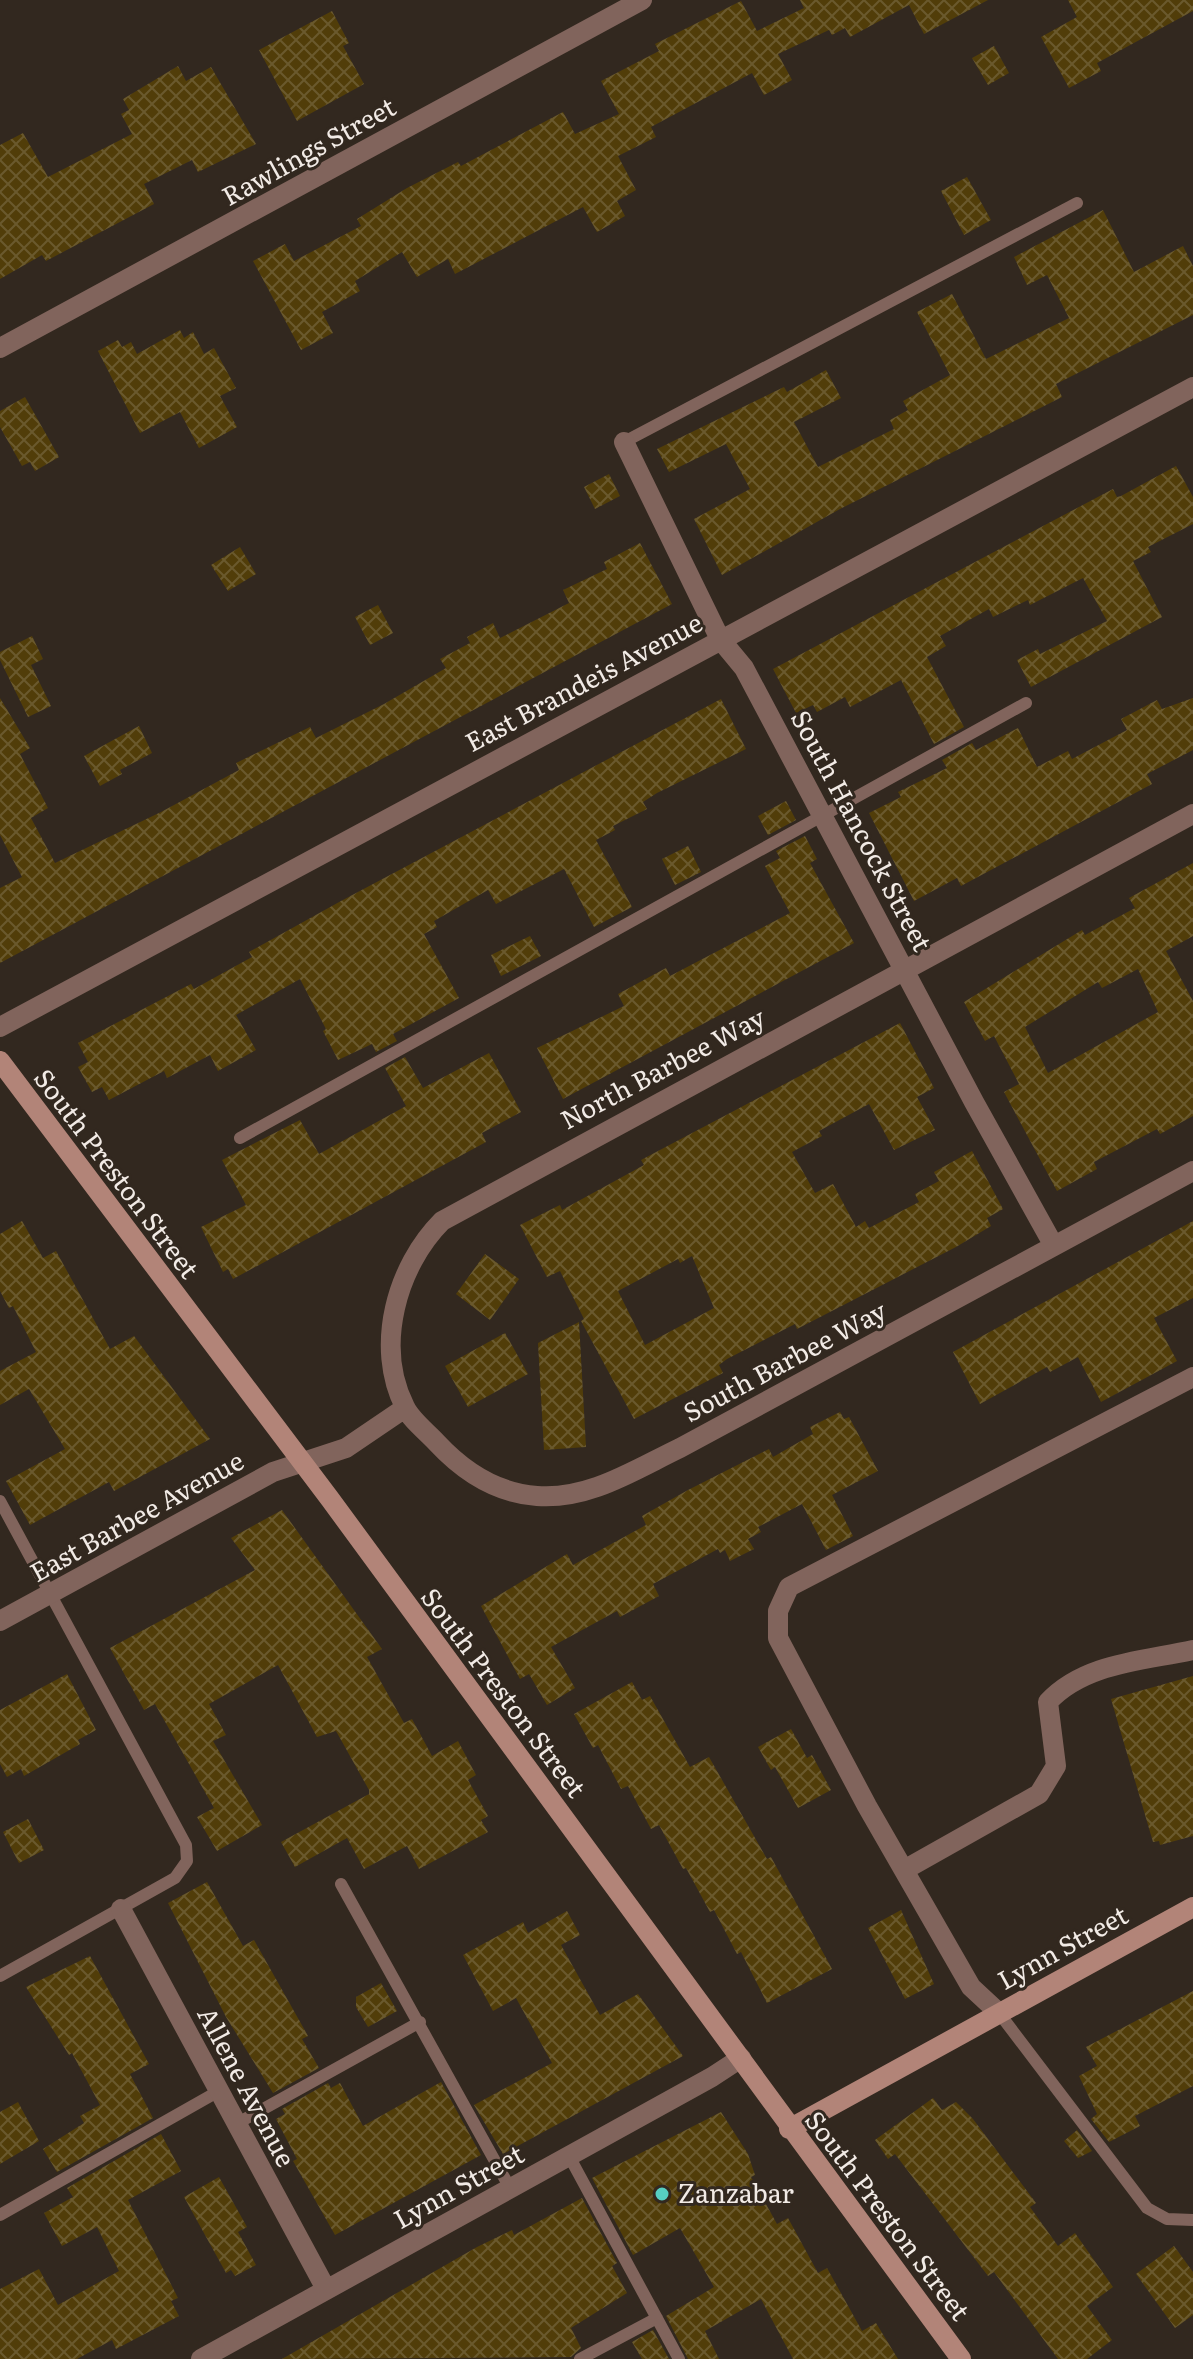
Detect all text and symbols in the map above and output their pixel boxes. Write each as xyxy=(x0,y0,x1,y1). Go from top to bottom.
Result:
street label: Rawlings Street xyxy=(214,86,402,214)
street label: East Brandeis Avenue xyxy=(457,602,708,760)
street label: South Hancock Street xyxy=(783,702,944,958)
street label: North Barbee Way xyxy=(553,996,771,1137)
street label: South Preston Street xyxy=(26,1059,210,1286)
street label: South Barbee Way xyxy=(675,1290,893,1430)
street label: East Barbee Avenue xyxy=(22,1440,250,1590)
street label: South Preston Street xyxy=(413,1578,597,1805)
street label: Lynn Street xyxy=(990,1894,1134,1998)
street label: Allene Avenue xyxy=(190,1999,307,2173)
street label: South Preston Street xyxy=(797,2101,981,2328)
street label: Lynn Street xyxy=(386,2133,530,2237)
place label: Zanzabar xyxy=(678,2172,794,2211)
marker: Zanzabar xyxy=(653,2185,671,2203)

